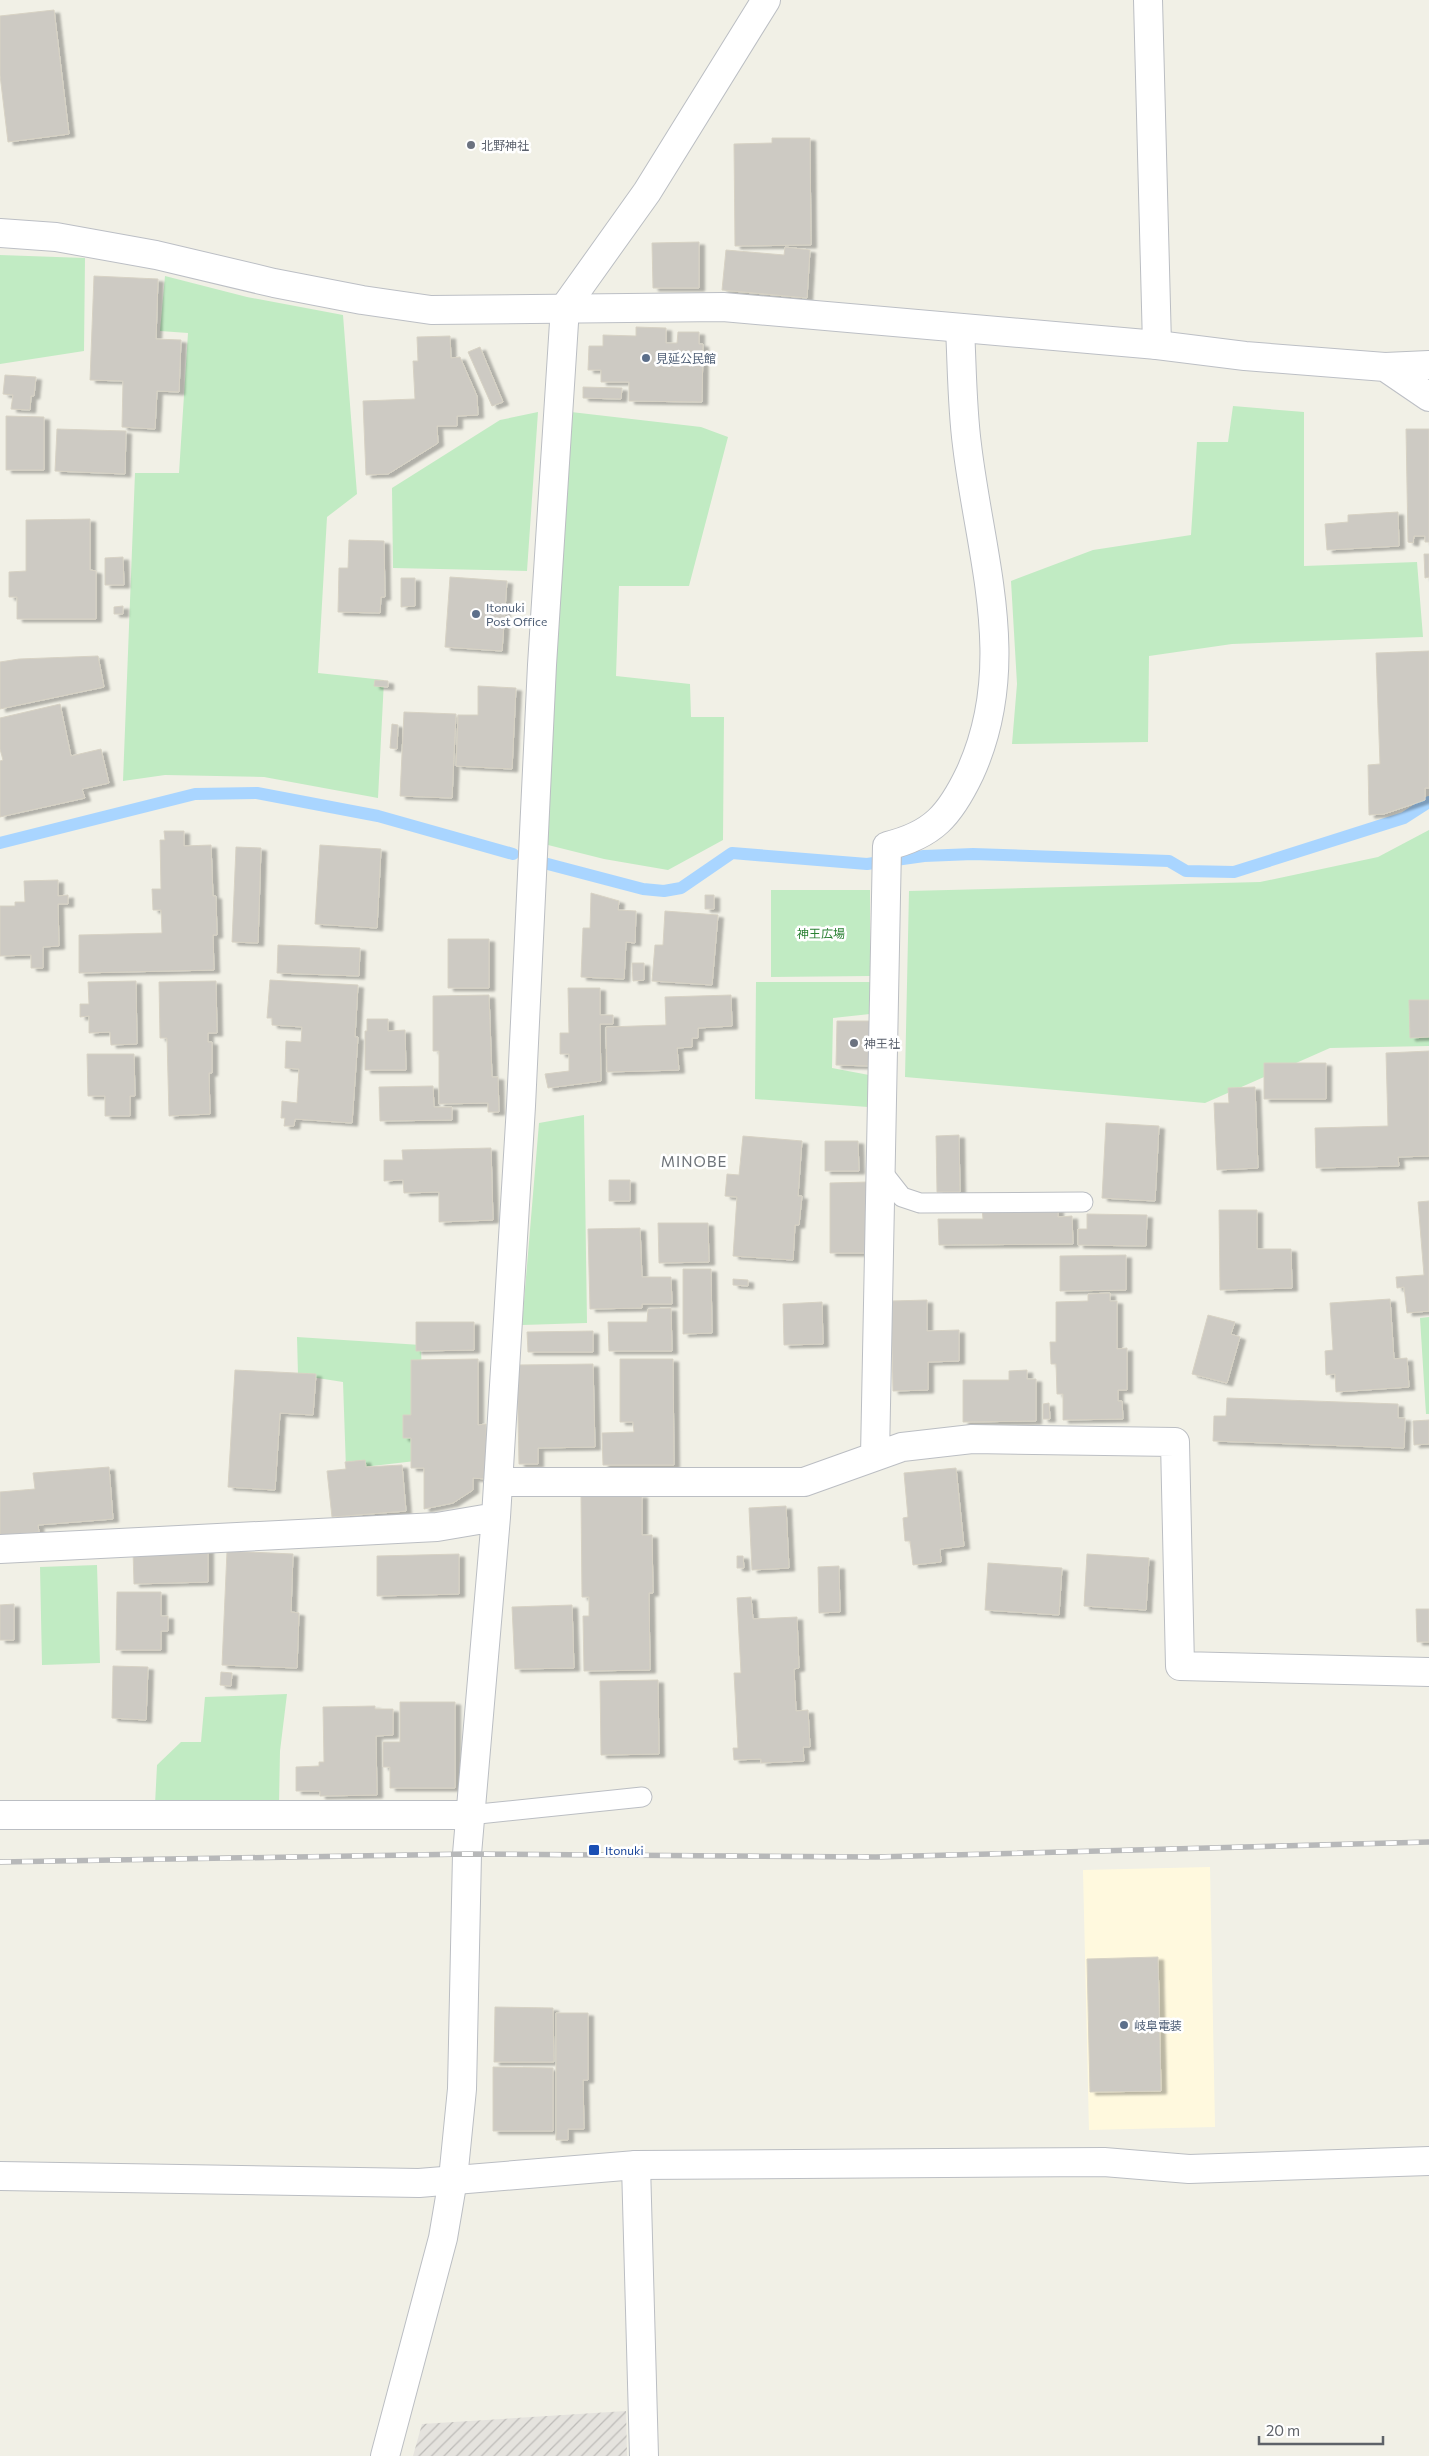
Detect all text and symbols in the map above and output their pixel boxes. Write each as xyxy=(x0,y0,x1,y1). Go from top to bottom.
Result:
place label: 北野神社 xyxy=(481,138,529,152)
marker: 北野神社 xyxy=(465,139,477,151)
place label: 見延公民館 xyxy=(656,351,716,365)
marker: 見延公民館 xyxy=(640,352,652,364)
place label: Itonuki Post Office xyxy=(486,600,547,628)
marker: Itonuki Post Office xyxy=(470,608,482,620)
park label: 神王広場 xyxy=(797,926,845,940)
place label: 神王社 xyxy=(864,1036,900,1050)
marker: 神王社 xyxy=(848,1037,860,1049)
district label: MINOBE xyxy=(661,1152,727,1170)
marker: Itonuki xyxy=(587,1843,601,1857)
place label: Itonuki xyxy=(605,1843,644,1857)
place label: 岐阜電装 xyxy=(1134,2018,1182,2032)
marker: 岐阜電装 xyxy=(1118,2019,1130,2031)
scale bar xyxy=(1259,2414,1383,2446)
text: 20 m xyxy=(1266,2421,1300,2439)

